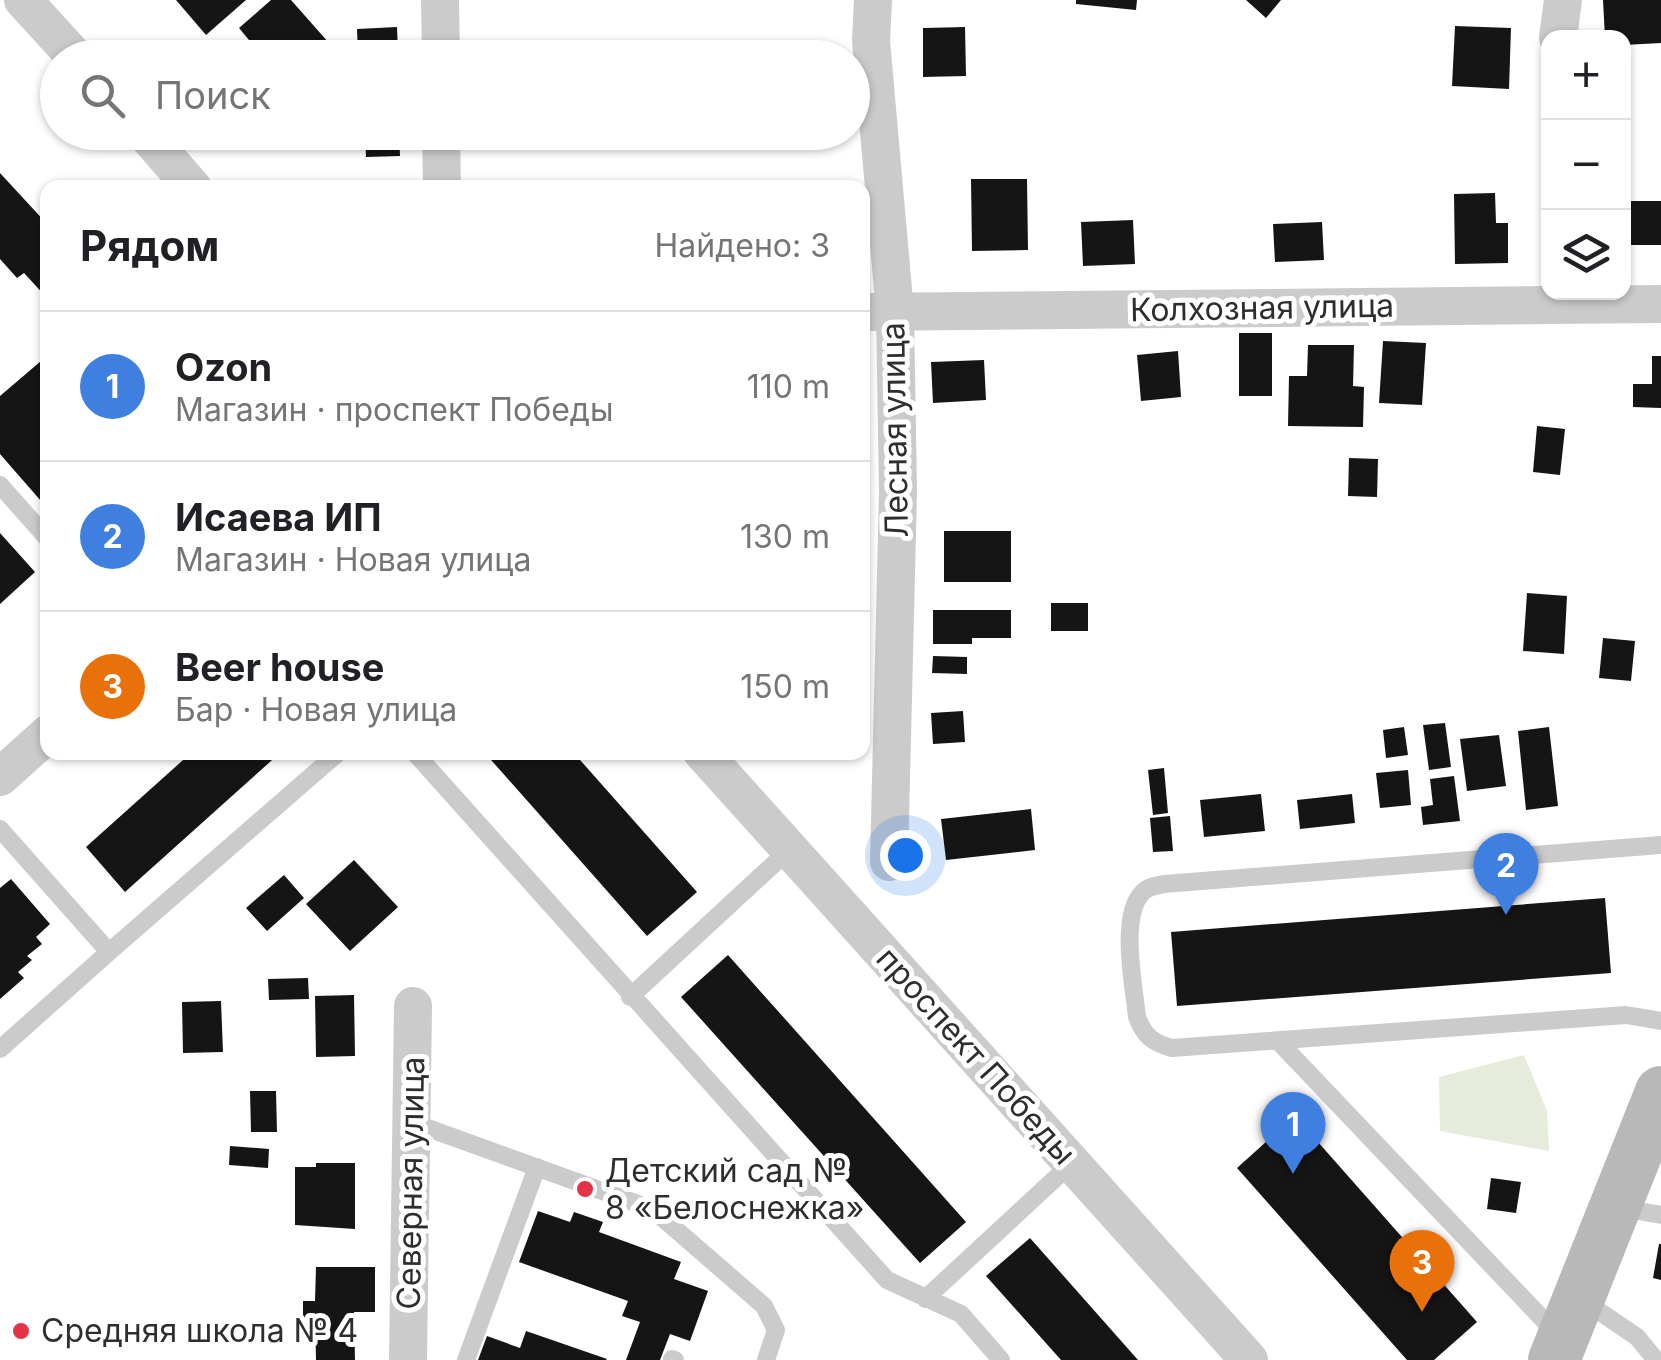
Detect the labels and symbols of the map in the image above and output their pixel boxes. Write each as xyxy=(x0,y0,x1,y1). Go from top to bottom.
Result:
street label: Колхозная улица xyxy=(1130,286,1394,329)
street label: Лесная улица xyxy=(873,322,916,538)
your location xyxy=(880,830,931,881)
pin: 2 xyxy=(1474,832,1538,915)
street label: проспект Победы xyxy=(869,939,1084,1172)
street label: Северная улица xyxy=(389,1056,432,1310)
pin: 1 xyxy=(1260,1092,1326,1174)
place label: Детский сад № 8 «Белоснежка» xyxy=(605,1151,864,1227)
marker: Детский сад № 8 «Белоснежка» xyxy=(574,1178,596,1200)
pin: 3 xyxy=(1390,1230,1454,1312)
place label: Средняя школа № 4 xyxy=(41,1311,358,1350)
marker: Средняя школа № 4 xyxy=(10,1320,32,1342)

